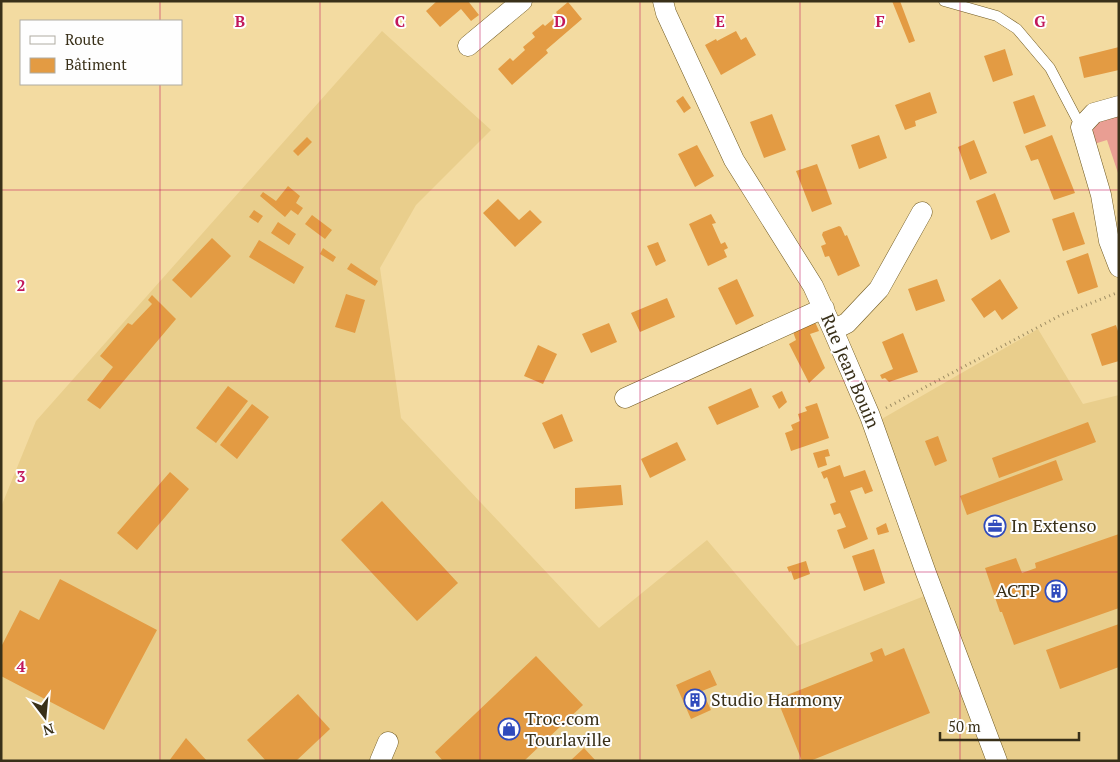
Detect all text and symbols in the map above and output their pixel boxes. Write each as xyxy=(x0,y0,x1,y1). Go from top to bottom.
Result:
text: B xyxy=(235,10,245,32)
text: C xyxy=(395,10,405,32)
text: D xyxy=(554,10,566,32)
text: E xyxy=(715,10,725,32)
text: F xyxy=(875,10,885,32)
text: G xyxy=(1034,10,1046,32)
legend xyxy=(20,20,182,85)
text: Route xyxy=(65,29,104,49)
text: Bâtiment xyxy=(65,54,127,74)
text: 2 xyxy=(16,274,26,296)
street label: Rue Jean Bouin xyxy=(816,310,886,432)
text: 3 xyxy=(16,465,26,487)
place label: In Extenso xyxy=(1011,513,1096,537)
office icon: In Extenso xyxy=(983,514,1007,538)
place label: ACTP xyxy=(996,578,1040,602)
building icon: ACTP xyxy=(1044,579,1068,603)
text: 4 xyxy=(16,655,26,677)
place label: Studio Harmony xyxy=(711,687,843,711)
building icon: Studio Harmony xyxy=(683,688,707,712)
north arrow xyxy=(20,692,70,742)
place label: Troc.com Tourlaville xyxy=(525,706,611,751)
scale bar xyxy=(940,710,1079,742)
text: 50 m xyxy=(948,716,981,736)
shop icon: Troc.com Tourlaville xyxy=(497,717,521,741)
text: N xyxy=(41,719,56,741)

